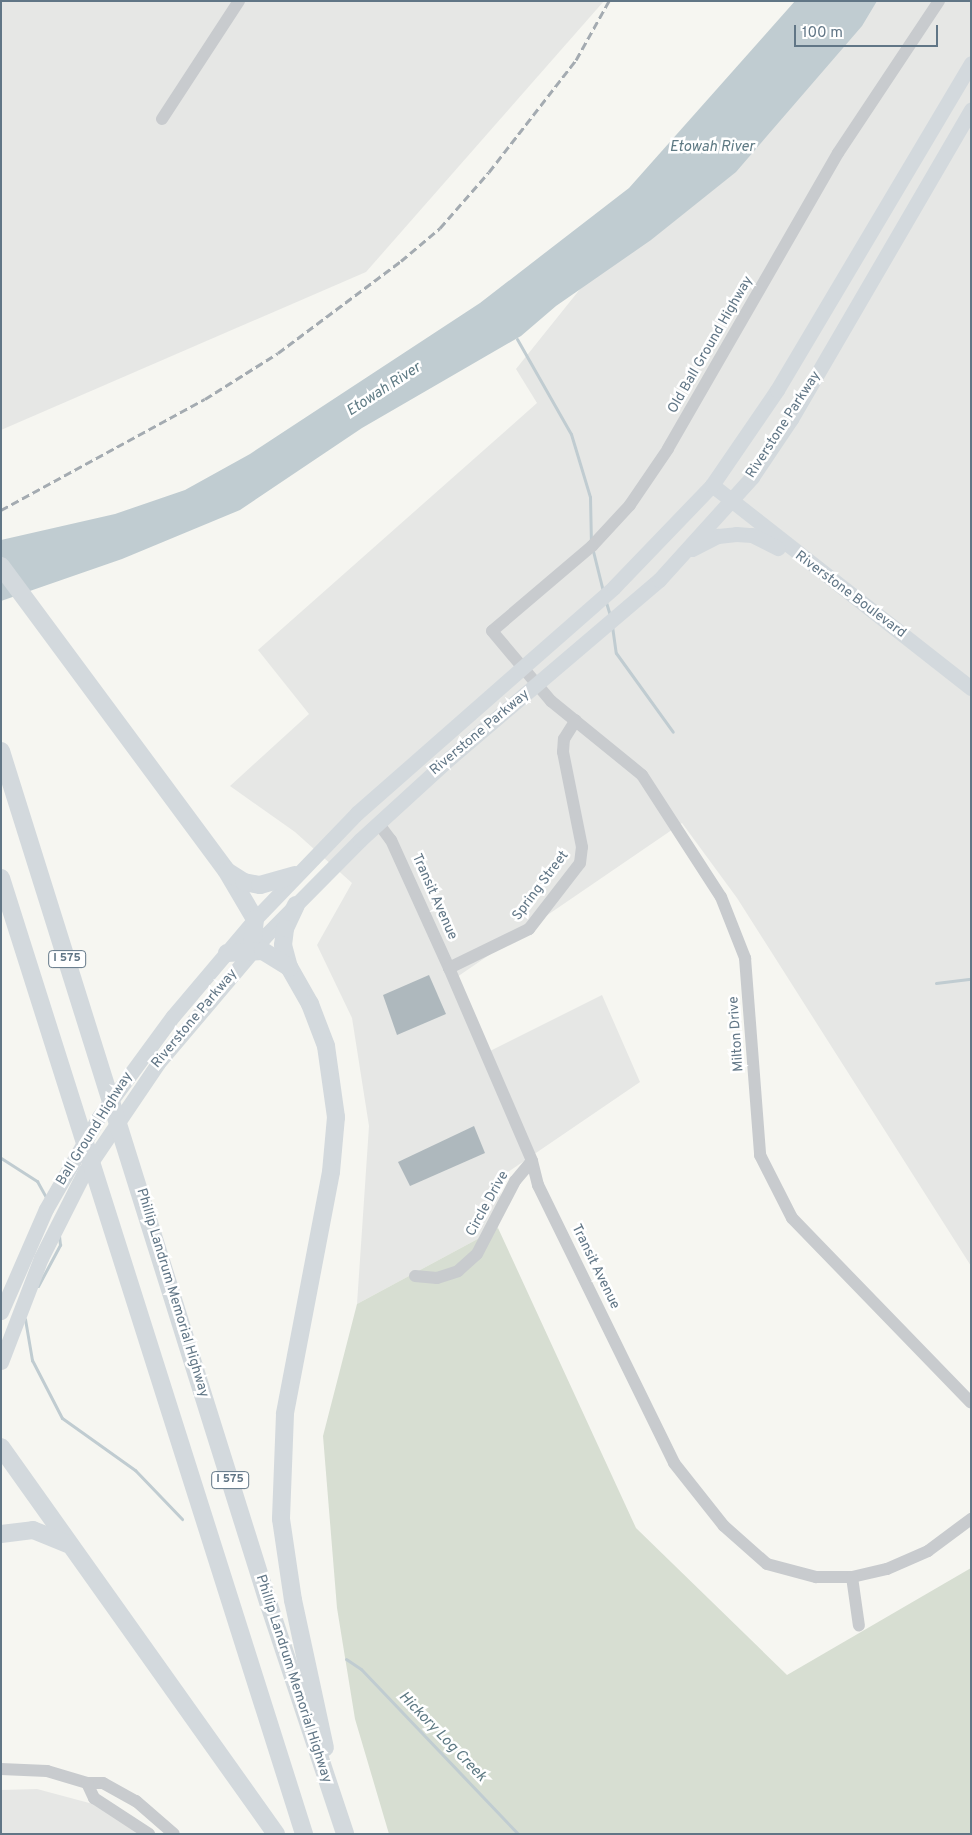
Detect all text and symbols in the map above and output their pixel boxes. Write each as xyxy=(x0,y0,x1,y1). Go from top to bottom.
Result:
scale bar xyxy=(797,15,941,47)
text: 100 m xyxy=(802,24,843,43)
water label: Etowah River xyxy=(669,139,755,157)
street label: Old Ball Ground Highway xyxy=(665,273,757,417)
water label: Etowah River xyxy=(343,359,425,421)
street label: Riverstone Parkway xyxy=(743,368,825,482)
street label: Riverstone Boulevard xyxy=(791,548,909,642)
street label: Riverstone Parkway xyxy=(427,687,533,779)
street label: Spring Street xyxy=(509,848,573,924)
street label: Transit Avenue xyxy=(407,851,461,943)
road number: I 575 xyxy=(47,950,87,969)
street label: Riverstone Parkway xyxy=(149,966,241,1072)
street label: Milton Drive xyxy=(726,996,748,1072)
street label: Ball Ground Highway xyxy=(53,1069,137,1189)
street label: Circle Drive xyxy=(463,1168,513,1240)
street label: Phillip Landrum Memorial Highway xyxy=(132,1186,212,1400)
street label: Transit Avenue xyxy=(567,1222,623,1312)
road number: I 575 xyxy=(210,1470,250,1490)
street label: Phillip Landrum Memorial Highway xyxy=(251,1573,335,1785)
water label: Hickory Log Creek xyxy=(394,1688,490,1786)

